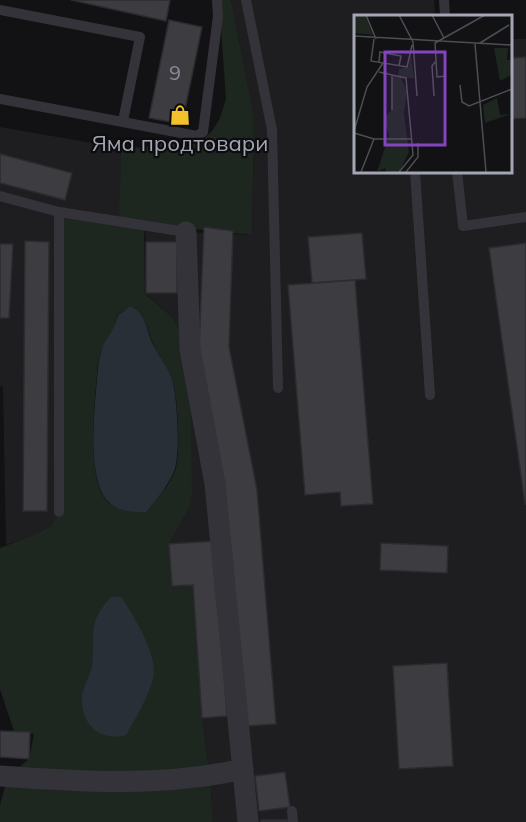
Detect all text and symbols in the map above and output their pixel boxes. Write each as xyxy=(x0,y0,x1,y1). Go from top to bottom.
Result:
inset map xyxy=(354,15,511,172)
house number: 9 xyxy=(169,60,181,85)
shop icon: Яма продтовари xyxy=(168,103,192,127)
place label: Яма продтовари xyxy=(92,129,268,157)

